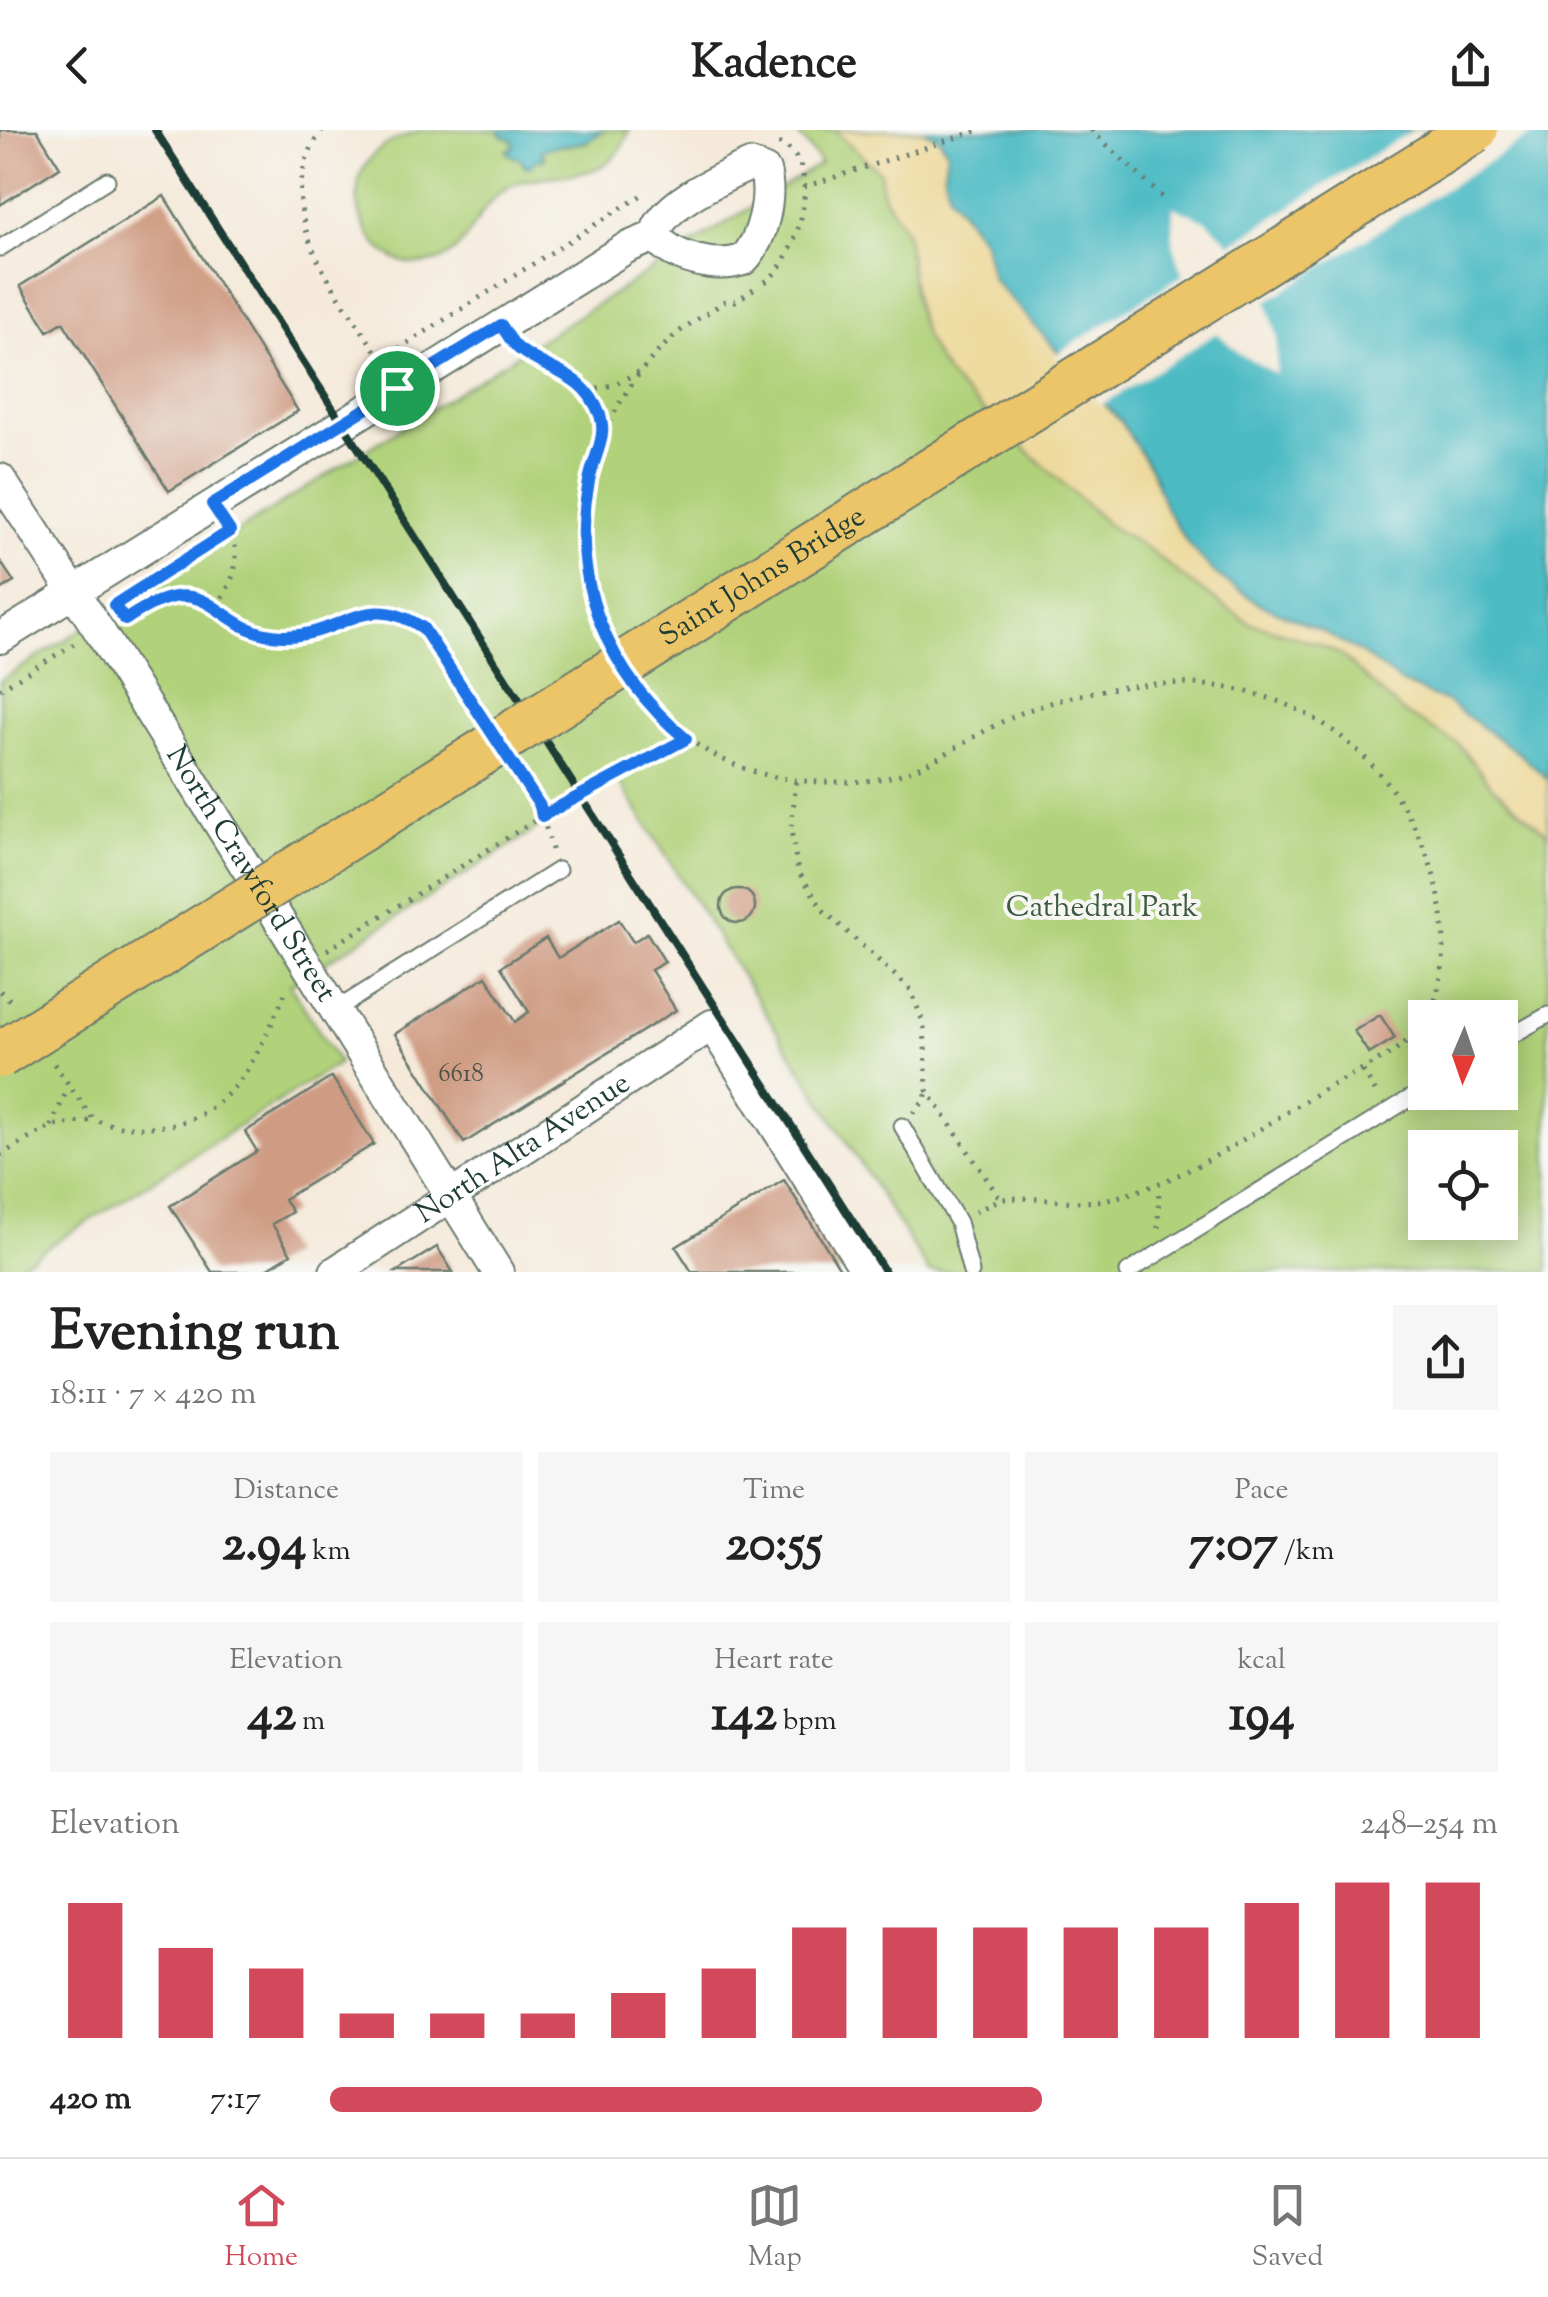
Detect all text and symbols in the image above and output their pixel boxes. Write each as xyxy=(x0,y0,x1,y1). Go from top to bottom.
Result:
text: Kadence xyxy=(691,33,857,98)
icon: back xyxy=(50,38,105,93)
icon: share xyxy=(1443,38,1498,93)
pin xyxy=(355,346,440,431)
icon: arrive xyxy=(370,361,425,416)
street label: Saint Johns Bridge xyxy=(651,496,874,658)
street label: North Crawford Street xyxy=(155,738,347,1011)
park label: Cathedral Park xyxy=(1006,887,1198,930)
north arrow xyxy=(1408,1000,1518,1110)
map controls xyxy=(1408,1000,1518,1240)
house number: 6618 xyxy=(438,1057,484,1093)
street label: North Alta Avenue xyxy=(407,1063,639,1235)
button: locate xyxy=(1408,1130,1518,1240)
text: Evening run xyxy=(50,1295,339,1374)
button: share xyxy=(1393,1305,1498,1410)
text: 18:11 · 7 × 420 m xyxy=(50,1372,257,1418)
text: Distance xyxy=(234,1471,339,1511)
text: Time xyxy=(743,1471,805,1511)
text: Pace xyxy=(1235,1471,1288,1511)
text: 2.94 xyxy=(222,1511,306,1583)
text: 20:55 xyxy=(725,1511,822,1583)
text: 7:07 xyxy=(1189,1511,1278,1583)
text: km xyxy=(306,1532,351,1572)
text: /km xyxy=(1278,1532,1334,1572)
text: Elevation xyxy=(230,1641,343,1681)
text: Heart rate xyxy=(714,1641,834,1681)
text: kcal xyxy=(1238,1641,1286,1681)
text: 42 xyxy=(247,1681,296,1753)
text: 142 xyxy=(711,1681,777,1753)
text: 194 xyxy=(1229,1681,1295,1753)
text: m xyxy=(296,1702,325,1742)
text: bpm xyxy=(777,1702,837,1742)
text: Elevation xyxy=(50,1802,180,1848)
text: 248–254 m xyxy=(1360,1802,1498,1848)
text: 420 m xyxy=(50,2077,131,2123)
text: 7:17 xyxy=(210,2077,261,2123)
tab: Home xyxy=(225,2178,298,2278)
tab: Map xyxy=(747,2178,802,2278)
tab: Saved xyxy=(1251,2178,1323,2278)

